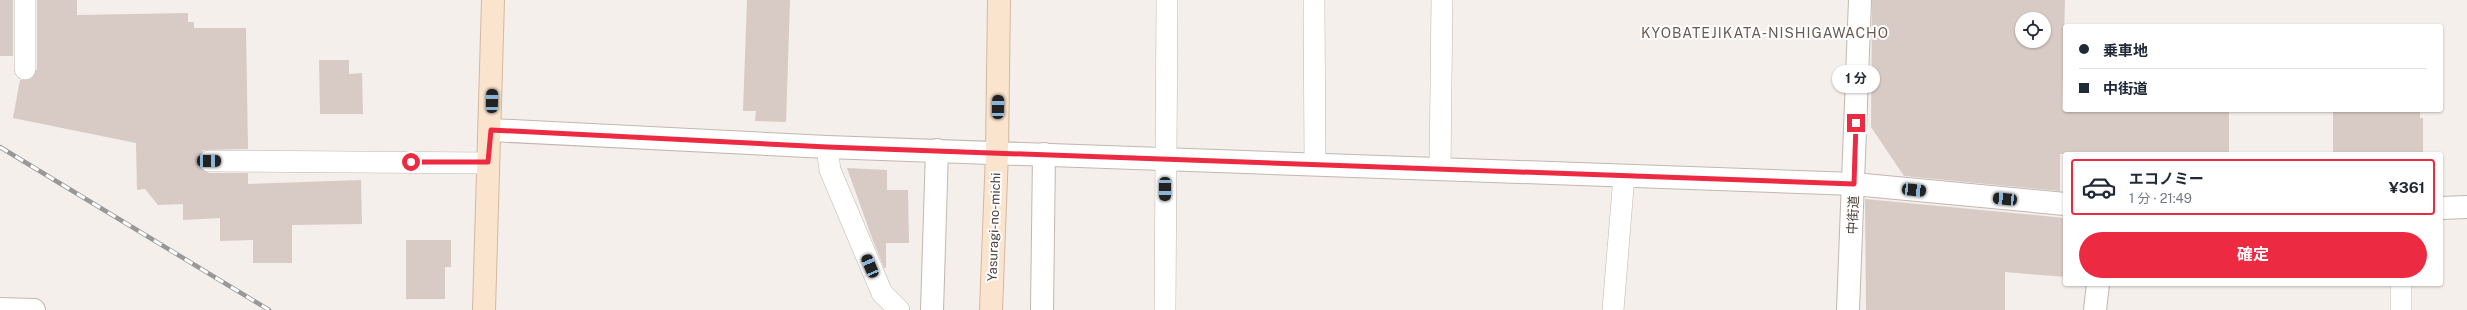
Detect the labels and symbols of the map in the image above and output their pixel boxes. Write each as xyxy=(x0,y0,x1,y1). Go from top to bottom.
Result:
district label: KYOBATEJIKATA-NISHIGAWACHO xyxy=(1641,25,1889,41)
callout: 1 分 xyxy=(1832,65,1880,93)
car xyxy=(486,89,498,113)
car xyxy=(992,95,1004,119)
route end xyxy=(1847,114,1865,132)
route start xyxy=(402,153,420,171)
car xyxy=(197,155,221,167)
street label: Yasuragi-no-michi xyxy=(985,172,1003,282)
car xyxy=(1159,177,1171,201)
car xyxy=(1901,183,1927,197)
car xyxy=(1993,192,2017,206)
street label: 中街道 xyxy=(1844,195,1862,235)
car xyxy=(860,253,880,279)

